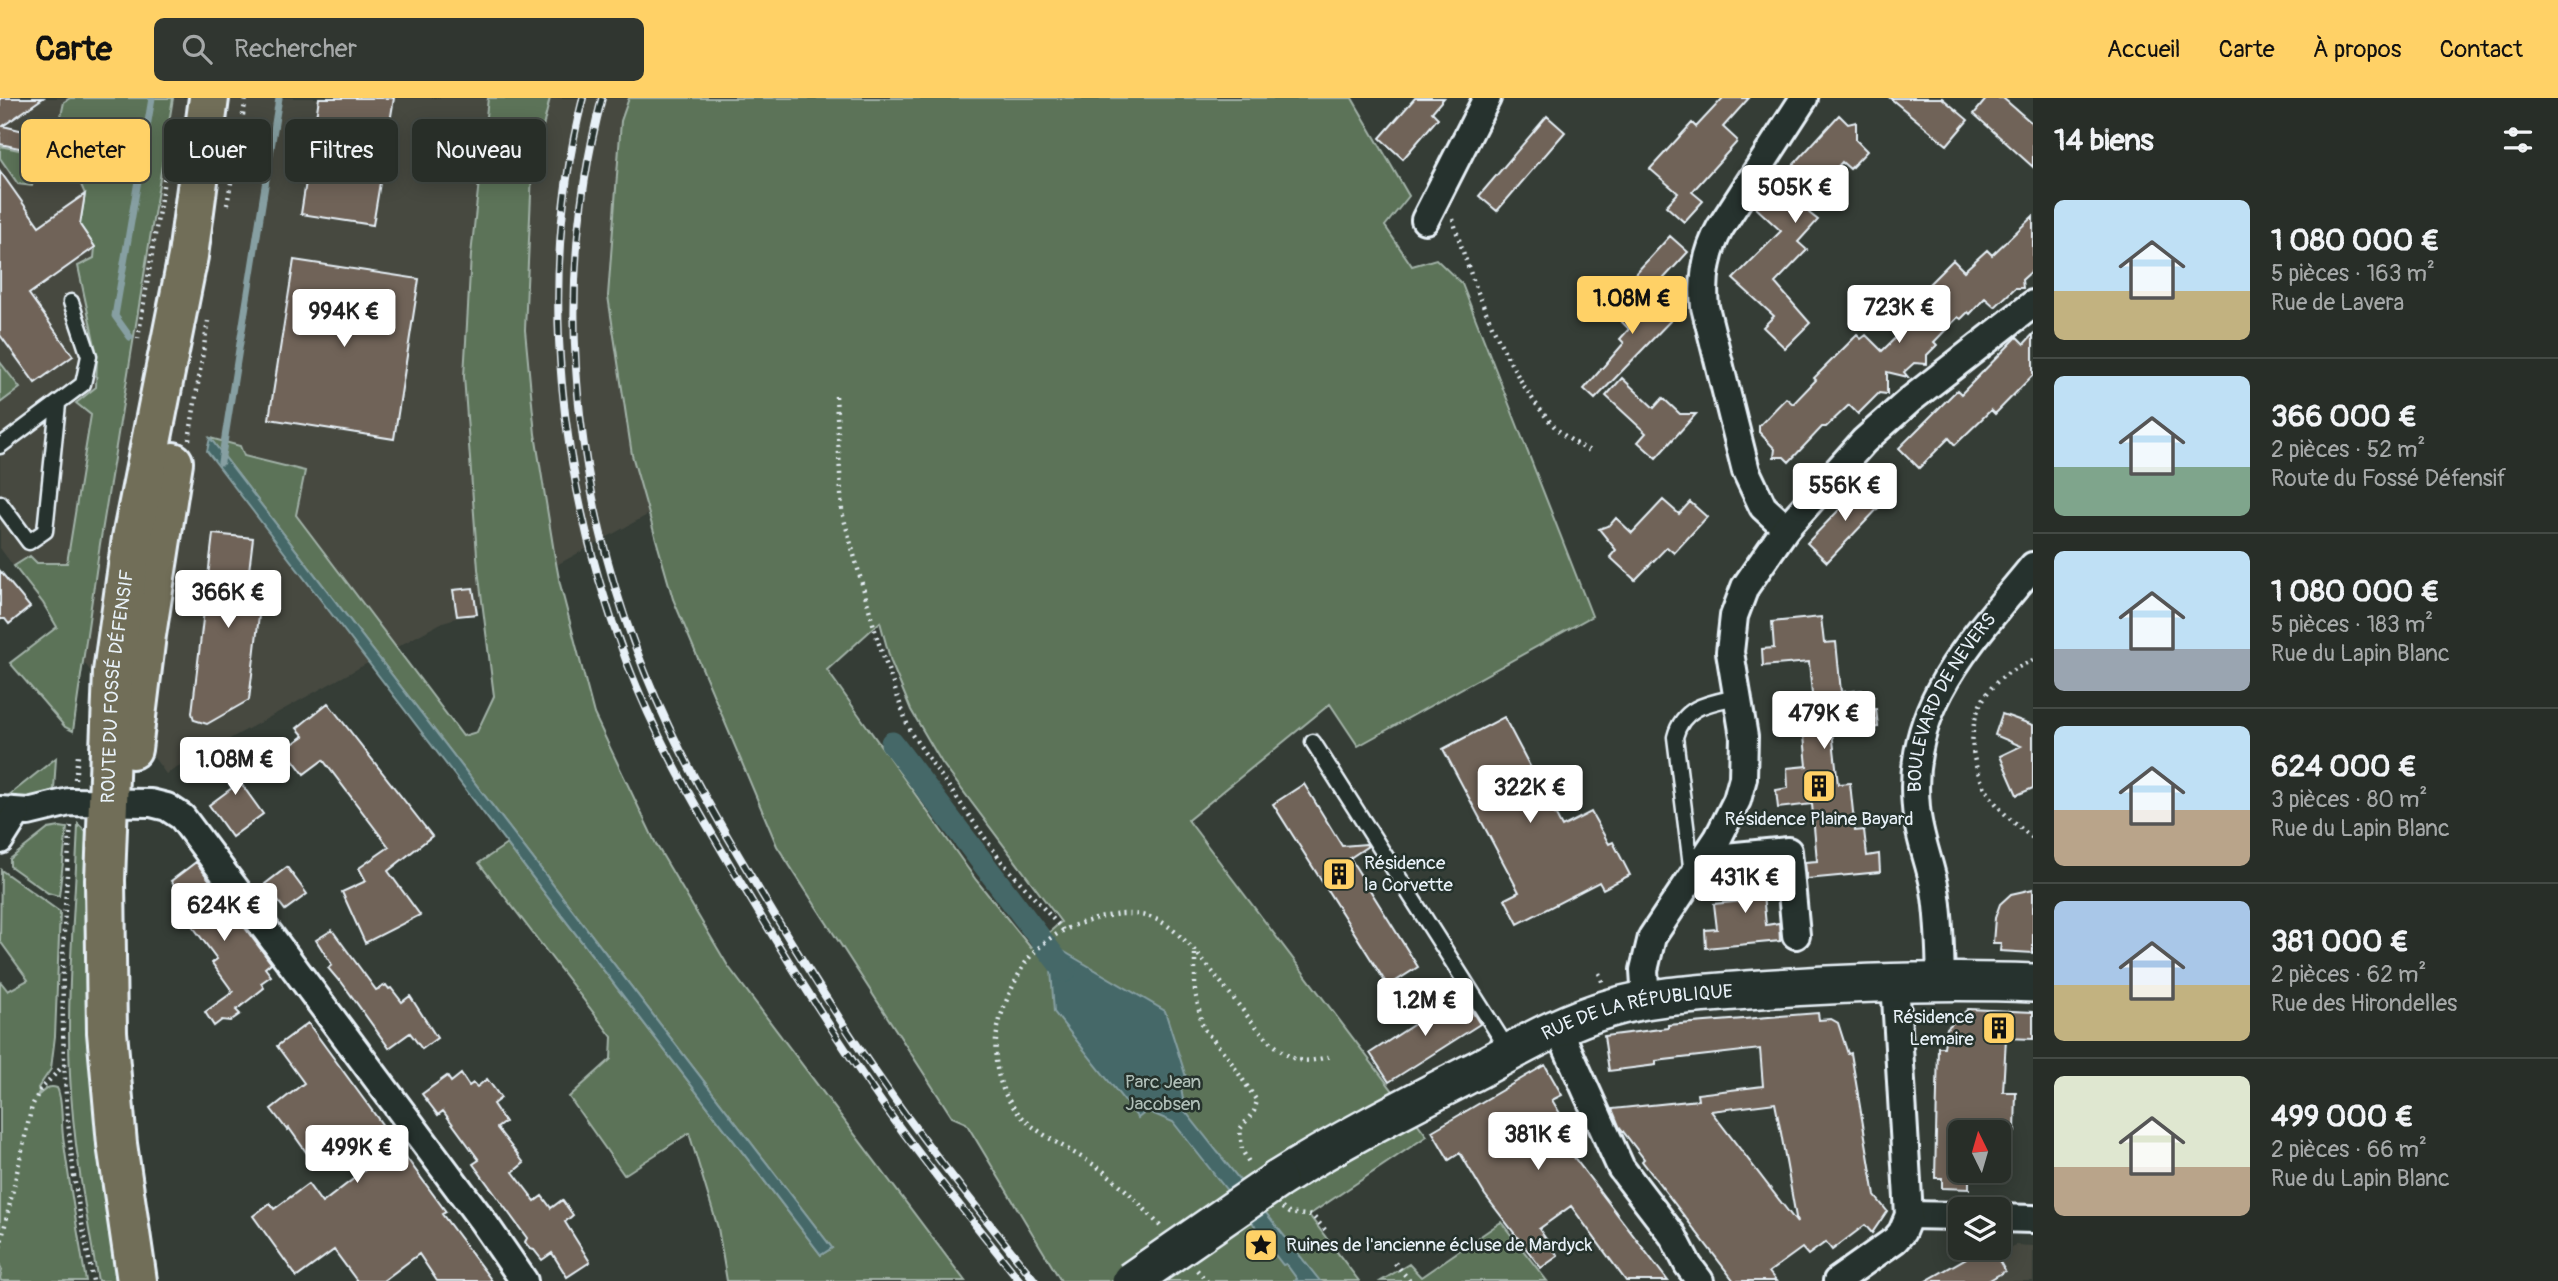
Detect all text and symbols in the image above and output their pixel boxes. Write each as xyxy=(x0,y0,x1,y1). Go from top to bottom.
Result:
search box xyxy=(154,18,644,81)
text: Carte xyxy=(35,29,112,70)
icon: search xyxy=(178,30,216,68)
text: Rechercher xyxy=(234,33,357,65)
text: Accueil xyxy=(2107,35,2181,64)
text: Carte xyxy=(2219,35,2275,64)
text: À propos xyxy=(2313,35,2402,64)
text: Contact xyxy=(2440,35,2523,64)
chip: Acheter xyxy=(21,119,150,182)
chip: Louer xyxy=(164,119,271,182)
chip: Filtres xyxy=(285,119,398,182)
chip: Nouveau xyxy=(412,119,546,182)
icon: filters xyxy=(2499,121,2537,159)
text: 14 biens xyxy=(2054,122,2154,159)
pin: 505K € xyxy=(1738,166,1852,225)
text: 505K € xyxy=(1758,173,1832,202)
text: 1 080 000 € xyxy=(2271,222,2440,259)
icon: home xyxy=(2110,228,2194,312)
text: 5 pièces · 163 m² xyxy=(2271,259,2435,288)
pin: 1.08M € xyxy=(1567,276,1697,336)
text: 1.08M € xyxy=(1593,284,1671,313)
pin: 723K € xyxy=(1842,286,1956,345)
text: Rue de Lavera xyxy=(2271,288,2404,317)
pin: 994K € xyxy=(287,289,401,349)
text: 723K € xyxy=(1863,293,1935,322)
text: 994K € xyxy=(308,297,380,326)
text: 366 000 € xyxy=(2271,398,2417,435)
icon: home xyxy=(2110,404,2194,488)
text: 2 pièces · 52 m² xyxy=(2271,435,2425,464)
pin: 556K € xyxy=(1788,464,1902,523)
text: Route du Fossé Défensif xyxy=(2271,464,2506,493)
text: 556K € xyxy=(1809,471,1881,500)
street label: ROUTE DU FOSSÉ DÉFENSIF xyxy=(96,568,139,804)
pin: 366K € xyxy=(171,570,285,630)
text: 1 080 000 € xyxy=(2271,573,2440,610)
text: 366K € xyxy=(191,578,265,607)
icon: home xyxy=(2110,579,2194,663)
street label: BOULEVARD DE NEVERS xyxy=(1903,608,2001,792)
text: 5 pièces · 183 m² xyxy=(2271,610,2433,639)
text: Rue du Lapin Blanc xyxy=(2271,639,2450,668)
pin: 479K € xyxy=(1767,692,1881,751)
text: 479K € xyxy=(1788,699,1860,728)
pin: 1.08M € xyxy=(170,738,300,797)
text: 1.08M € xyxy=(196,745,274,774)
text: 624 000 € xyxy=(2271,748,2417,785)
icon: home xyxy=(2110,754,2194,838)
pin: 322K € xyxy=(1473,766,1587,825)
building icon: Résidence Plaine Bayard xyxy=(1800,767,1838,805)
text: 322K € xyxy=(1494,773,1566,802)
text: 3 pièces · 80 m² xyxy=(2271,785,2427,814)
place label: Résidence Plaine Bayard xyxy=(1725,807,1913,831)
text: Rue du Lapin Blanc xyxy=(2271,814,2450,843)
place label: Résidence la Corvette xyxy=(1364,851,1453,897)
building icon: Résidence la Corvette xyxy=(1320,855,1358,893)
pin: 431K € xyxy=(1688,856,1802,915)
text: 431K € xyxy=(1710,863,1780,892)
pin: 624K € xyxy=(167,884,281,943)
text: 624K € xyxy=(187,891,261,920)
text: 381 000 € xyxy=(2271,923,2409,960)
icon: home xyxy=(2110,929,2194,1013)
text: 2 pièces · 62 m² xyxy=(2271,960,2426,989)
pin: 1.2M € xyxy=(1368,978,1482,1038)
street label: RUE DE LA RÉPUBLIQUE xyxy=(1538,979,1734,1046)
text: 1.2M € xyxy=(1393,986,1457,1015)
text: Rue des Hirondelles xyxy=(2271,989,2457,1018)
place label: Résidence Lemaire xyxy=(1893,1005,1975,1051)
building icon: Résidence Lemaire xyxy=(1980,1009,2018,1047)
park label: Parc Jean Jacobsen xyxy=(1125,1070,1201,1116)
text: 499 000 € xyxy=(2271,1098,2414,1135)
icon: home xyxy=(2110,1104,2194,1188)
pin: 381K € xyxy=(1481,1112,1595,1172)
text: 381K € xyxy=(1504,1120,1572,1149)
north arrow xyxy=(1948,1120,2011,1183)
map controls xyxy=(1948,1120,2011,1260)
pin: 499K € xyxy=(300,1126,414,1185)
text: 499K € xyxy=(321,1133,393,1162)
text: 2 pièces · 66 m² xyxy=(2271,1135,2427,1164)
text: Rue du Lapin Blanc xyxy=(2271,1164,2450,1193)
button: layers xyxy=(1948,1197,2011,1260)
place icon: Ruines de l'ancienne écluse de Mardyck xyxy=(1242,1226,1280,1264)
place label: Ruines de l'ancienne écluse de Mardyck xyxy=(1286,1233,1593,1257)

